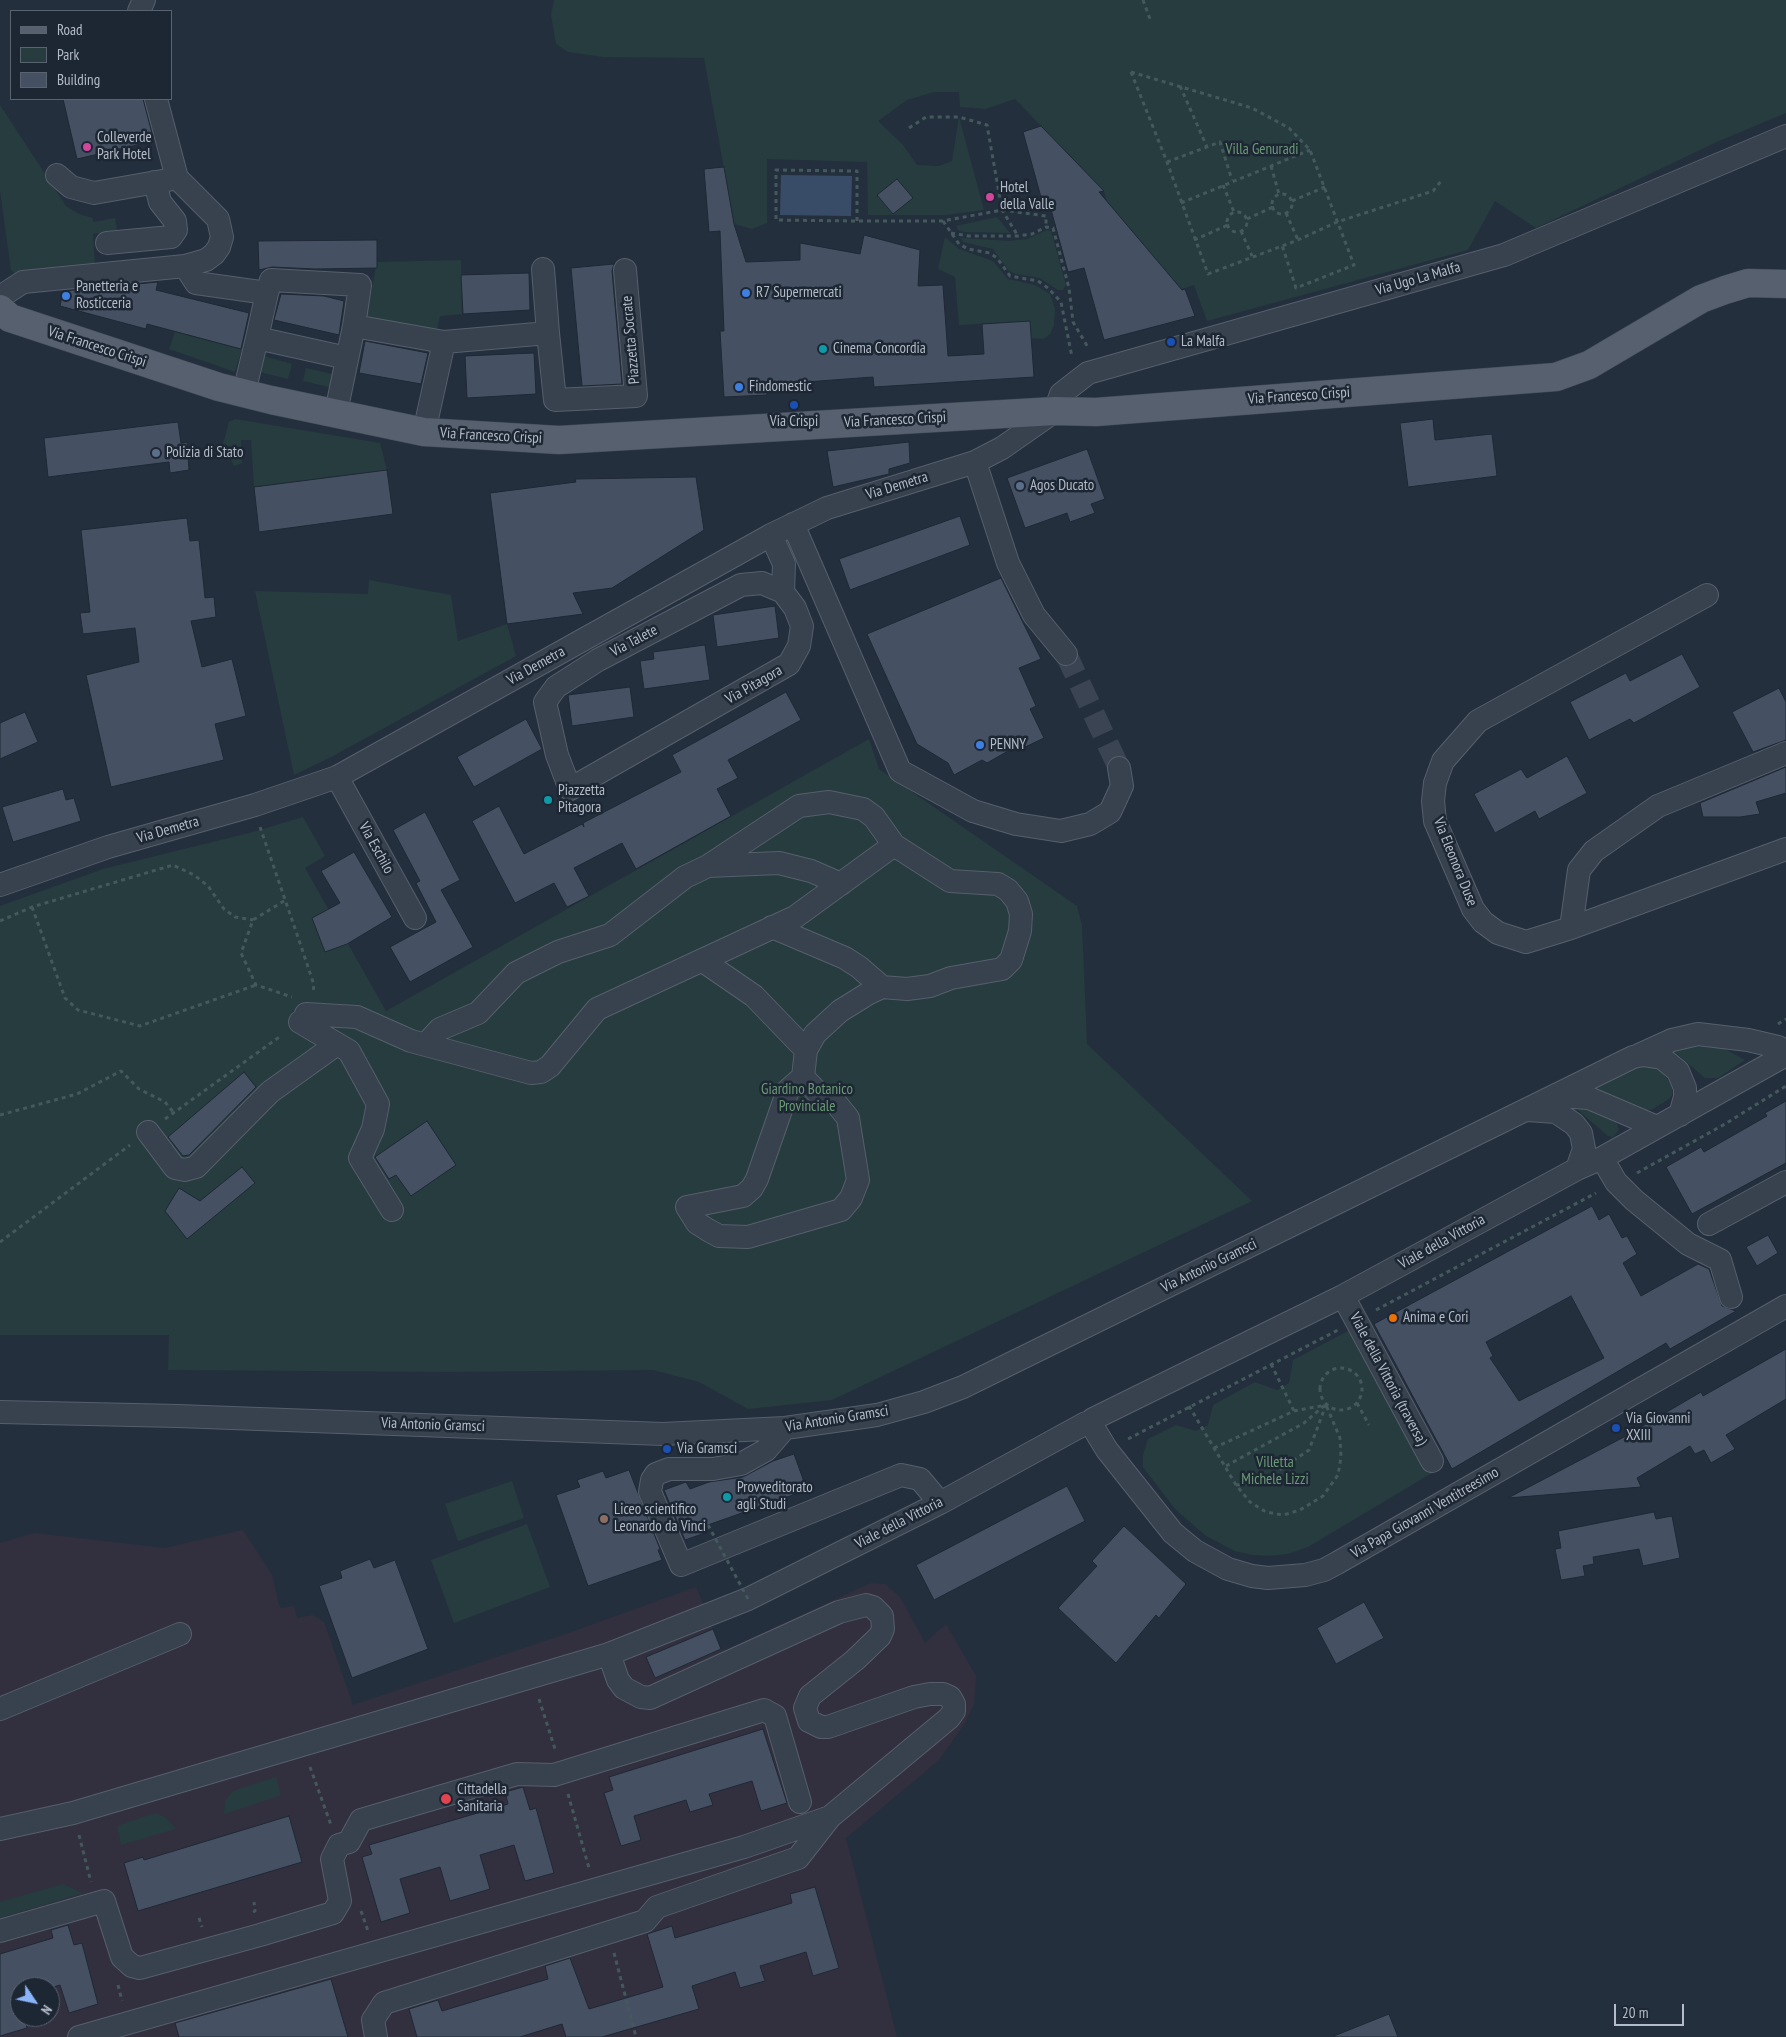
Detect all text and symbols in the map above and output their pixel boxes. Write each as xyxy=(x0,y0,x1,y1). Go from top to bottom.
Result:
legend xyxy=(10,10,172,100)
text: Road xyxy=(57,20,83,39)
text: Park xyxy=(57,45,79,64)
text: Building xyxy=(57,70,100,89)
place label: Colleverde Park Hotel xyxy=(97,129,152,164)
marker: Colleverde Park Hotel xyxy=(81,141,93,153)
park label: Villa Genuradi xyxy=(1226,141,1298,159)
place label: Hotel della Valle xyxy=(1000,179,1054,214)
marker: Hotel della Valle xyxy=(984,191,996,203)
street label: Via Ugo La Malfa xyxy=(1373,258,1463,300)
place label: Panetteria e Rosticceria xyxy=(76,278,138,313)
place label: R7 Supermercati xyxy=(756,284,842,302)
marker: R7 Supermercati xyxy=(740,287,752,299)
marker: Panetteria e Rosticceria xyxy=(60,290,72,302)
street label: Piazzetta Socrate xyxy=(618,295,644,385)
street label: Via Francesco Crispi xyxy=(46,323,148,371)
place label: La Malfa xyxy=(1181,333,1225,351)
marker: La Malfa xyxy=(1165,336,1177,348)
place label: Cinema Concordia xyxy=(833,340,926,358)
marker: Cinema Concordia xyxy=(817,343,829,355)
place label: Findomestic xyxy=(749,378,812,396)
marker: Findomestic xyxy=(733,381,745,393)
street label: Via Francesco Crispi xyxy=(1247,383,1351,409)
marker: Via Crispi xyxy=(788,399,800,411)
street label: Via Francesco Crispi xyxy=(843,408,947,432)
place label: Via Crispi xyxy=(770,413,818,431)
street label: Via Francesco Crispi xyxy=(439,424,543,448)
place label: Polizia di Stato xyxy=(166,444,243,462)
marker: Polizia di Stato xyxy=(150,447,162,459)
street label: Via Demetra xyxy=(864,468,930,504)
place label: Agos Ducato xyxy=(1030,477,1094,495)
marker: Agos Ducato xyxy=(1014,480,1026,492)
street label: Via Talete xyxy=(607,621,661,661)
street label: Via Demetra xyxy=(504,643,568,689)
street label: Via Pitagora xyxy=(722,662,786,708)
place label: PENNY xyxy=(990,736,1026,754)
marker: PENNY xyxy=(974,739,986,751)
place label: Piazzetta Pitagora xyxy=(558,782,605,817)
marker: Piazzetta Pitagora xyxy=(542,794,554,806)
street label: Via Demetra xyxy=(135,813,201,847)
street label: Via Eleonora Duse xyxy=(1429,815,1481,909)
street label: Via Eschilo xyxy=(355,819,397,877)
park label: Giardino Botanico Provinciale xyxy=(761,1081,853,1116)
street label: Viale della Vittoria xyxy=(1396,1211,1488,1273)
street label: Via Antonio Gramsci xyxy=(1158,1235,1260,1297)
place label: Anima e Cori xyxy=(1403,1309,1469,1327)
street label: Viale della Vittoria (traversa) xyxy=(1345,1310,1431,1448)
marker: Anima e Cori xyxy=(1387,1312,1399,1324)
street label: Via Antonio Gramsci xyxy=(784,1402,890,1436)
place label: Via Giovanni XXIII xyxy=(1626,1410,1691,1445)
street label: Via Antonio Gramsci xyxy=(381,1414,485,1436)
marker: Via Giovanni XXIII xyxy=(1610,1422,1622,1434)
place label: Via Gramsci xyxy=(677,1440,737,1458)
marker: Via Gramsci xyxy=(661,1443,673,1455)
park label: Villetta Michele Lizzi xyxy=(1241,1454,1309,1489)
street label: Via Papa Giovanni Ventitreesimo xyxy=(1348,1463,1502,1563)
place label: Provveditorato agli Studi xyxy=(737,1479,813,1514)
marker: Provveditorato agli Studi xyxy=(721,1491,733,1503)
street label: Viale della Vittoria xyxy=(852,1493,946,1553)
place label: Liceo scientifico Leonardo da Vinci xyxy=(614,1501,706,1536)
marker: Liceo scientifico Leonardo da Vinci xyxy=(598,1513,610,1525)
place label: Cittadella Sanitaria xyxy=(457,1781,507,1816)
marker: Cittadella Sanitaria xyxy=(439,1792,453,1806)
north arrow xyxy=(10,1977,60,2027)
scale bar xyxy=(1616,1994,1686,2026)
text: N xyxy=(37,2002,56,2018)
text: 20 m xyxy=(1622,2003,1648,2022)

